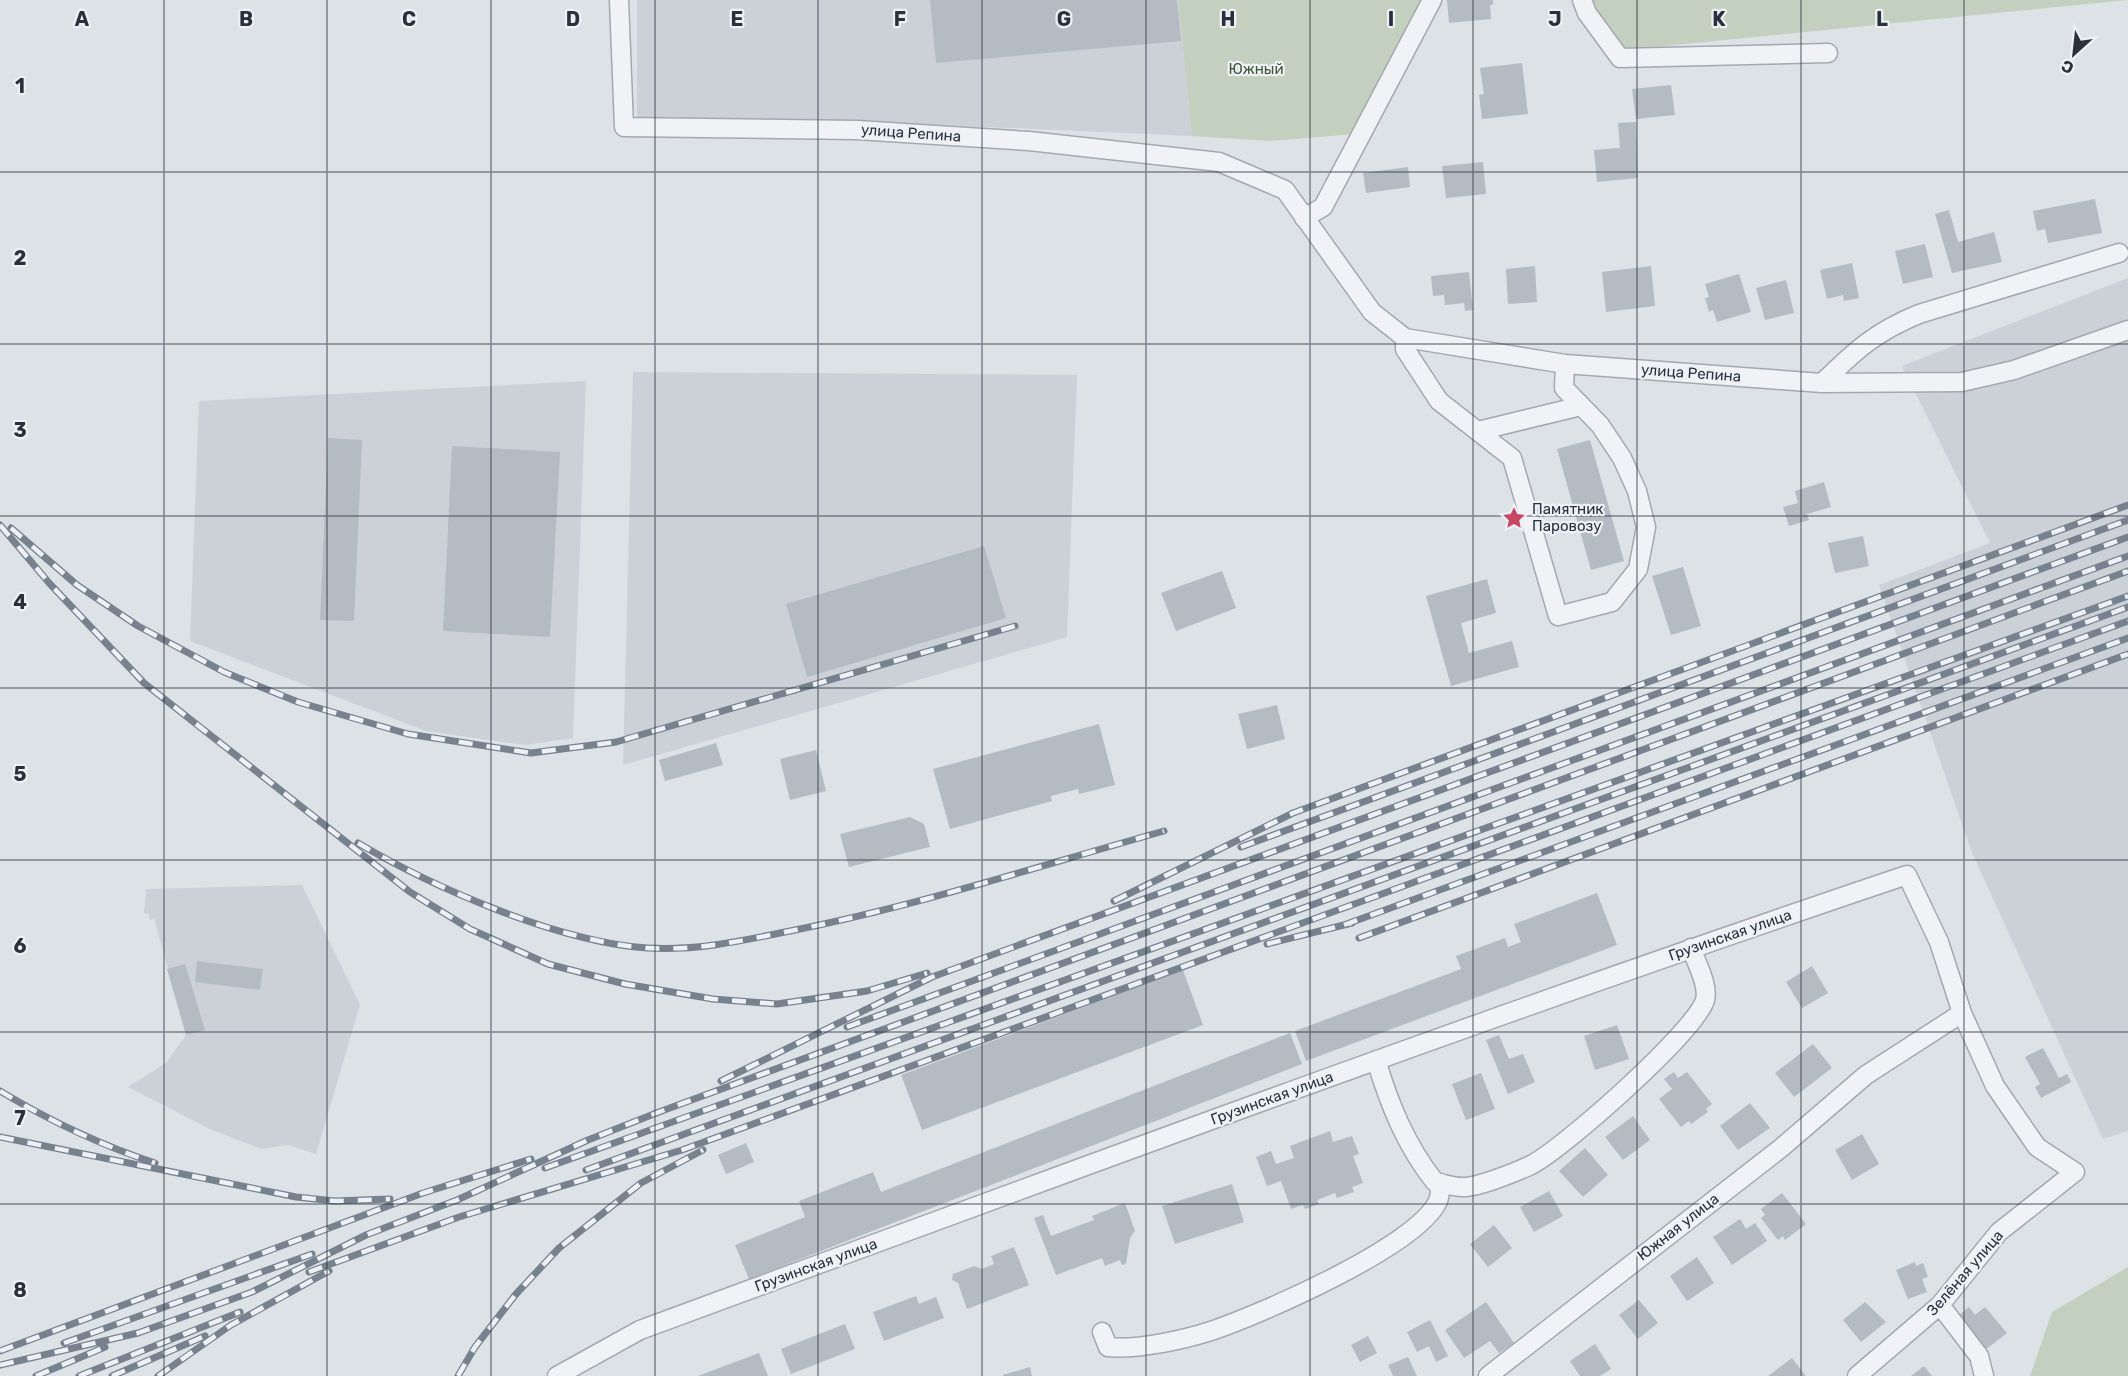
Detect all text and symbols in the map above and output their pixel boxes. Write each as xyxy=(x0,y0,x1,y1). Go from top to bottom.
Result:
text: A xyxy=(75,7,90,31)
text: B xyxy=(239,7,253,31)
text: C xyxy=(402,7,416,31)
text: D xyxy=(566,7,580,31)
text: E xyxy=(731,7,743,31)
text: F xyxy=(894,7,906,31)
text: G xyxy=(1057,7,1071,31)
text: H xyxy=(1221,7,1235,31)
text: I xyxy=(1388,7,1394,31)
text: J xyxy=(1548,7,1562,31)
text: K xyxy=(1712,7,1726,31)
text: L xyxy=(1876,7,1888,31)
north arrow xyxy=(2044,24,2104,84)
text: С xyxy=(2058,56,2077,78)
park label: Южный xyxy=(1228,60,1284,78)
text: 1 xyxy=(15,74,25,98)
street label: улица Репина xyxy=(860,121,962,145)
text: 2 xyxy=(14,246,27,270)
street label: улица Репина xyxy=(1640,361,1742,385)
text: 3 xyxy=(13,418,27,442)
place label: Памятник Паровозу xyxy=(1532,500,1603,535)
place icon: Памятник Паровозу xyxy=(1501,505,1527,531)
text: 4 xyxy=(13,590,27,614)
text: 5 xyxy=(14,762,27,786)
street label: Грузинская улица xyxy=(1666,905,1794,965)
text: 6 xyxy=(13,934,27,958)
street label: Грузинская улица xyxy=(1208,1067,1336,1129)
text: 7 xyxy=(14,1106,26,1130)
street label: Южная улица xyxy=(1634,1190,1722,1264)
street label: Зелёная улица xyxy=(1923,1227,2007,1319)
street label: Грузинская улица xyxy=(752,1234,880,1296)
text: 8 xyxy=(13,1278,27,1302)

